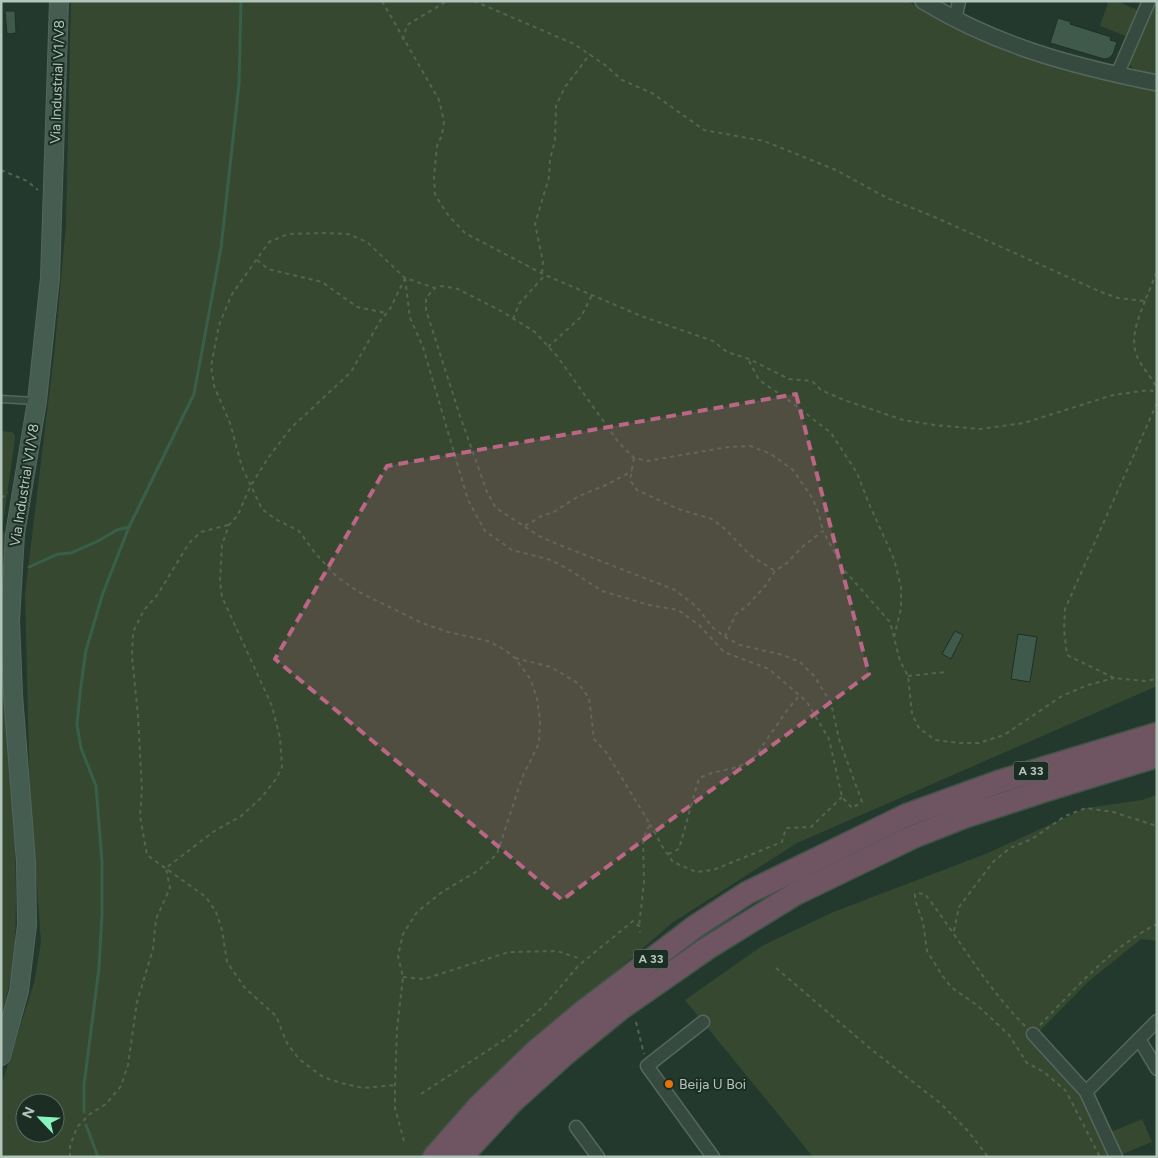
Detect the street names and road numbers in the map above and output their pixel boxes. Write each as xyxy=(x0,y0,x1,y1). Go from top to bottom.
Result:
street label: Via Industrial V1/V8 xyxy=(47,20,68,144)
street label: Via Industrial V1/V8 xyxy=(6,423,43,548)
road number: A 33 xyxy=(1014,761,1048,780)
road number: A 33 xyxy=(634,950,668,969)

